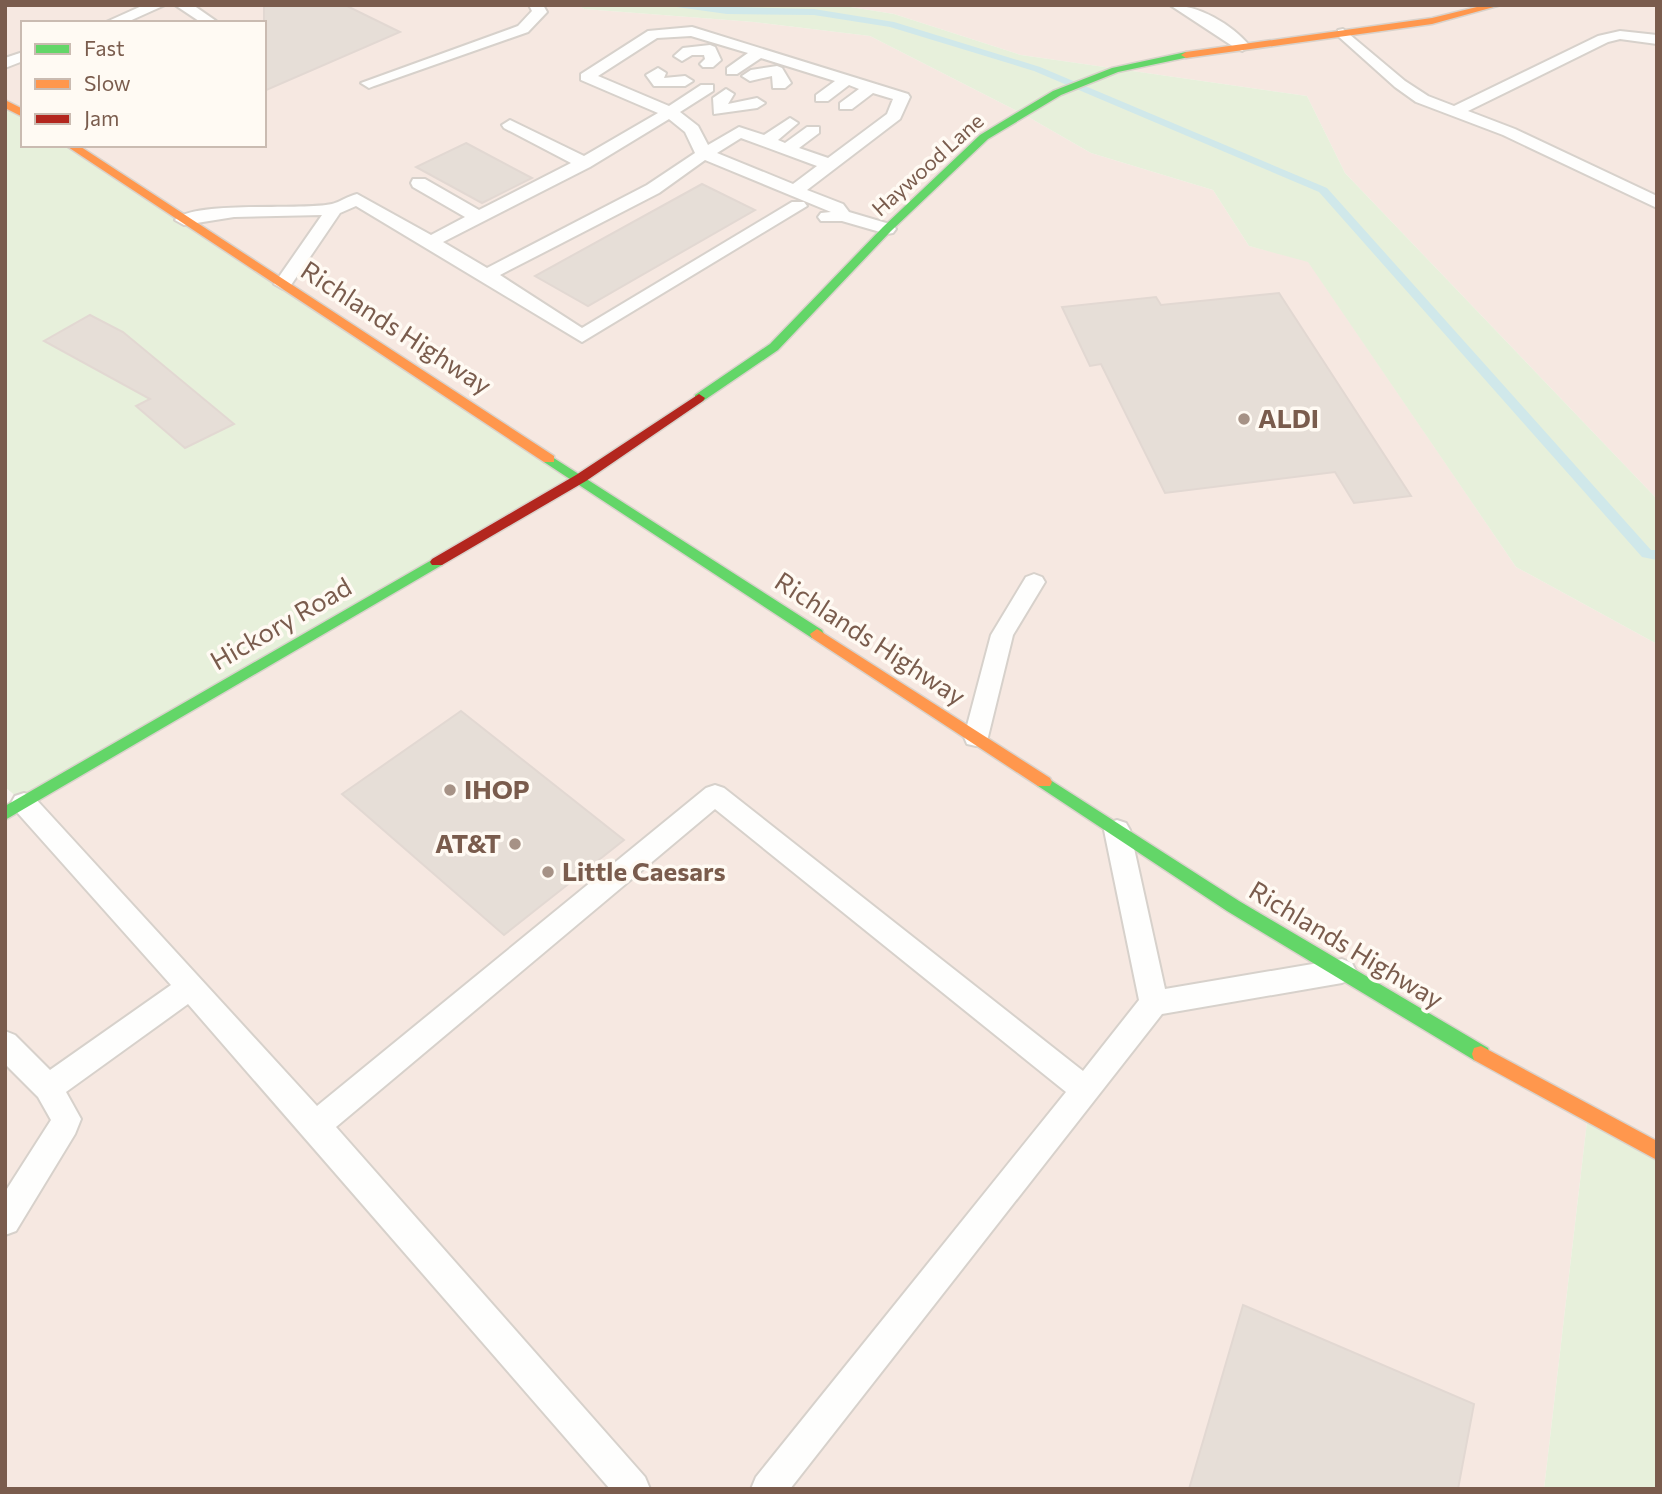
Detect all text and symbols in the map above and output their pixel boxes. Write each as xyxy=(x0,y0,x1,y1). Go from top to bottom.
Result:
legend xyxy=(21,21,266,147)
text: Fast xyxy=(84,35,125,60)
text: Slow xyxy=(84,70,131,95)
text: Jam xyxy=(84,105,119,130)
street label: Haywood Lane xyxy=(866,107,988,220)
street label: Richlands Highway xyxy=(296,254,498,400)
place label: ALDI xyxy=(1258,402,1319,433)
marker: ALDI xyxy=(1236,411,1252,427)
street label: Richlands Highway xyxy=(770,565,972,711)
street label: Hickory Road xyxy=(204,570,356,676)
place label: IHOP xyxy=(464,773,530,804)
marker: IHOP xyxy=(442,782,458,798)
place label: AT&T xyxy=(435,827,501,858)
marker: AT&T xyxy=(507,836,523,852)
place label: Little Caesars xyxy=(562,855,726,886)
marker: Little Caesars xyxy=(540,864,556,880)
street label: Richlands Highway xyxy=(1244,874,1449,1014)

